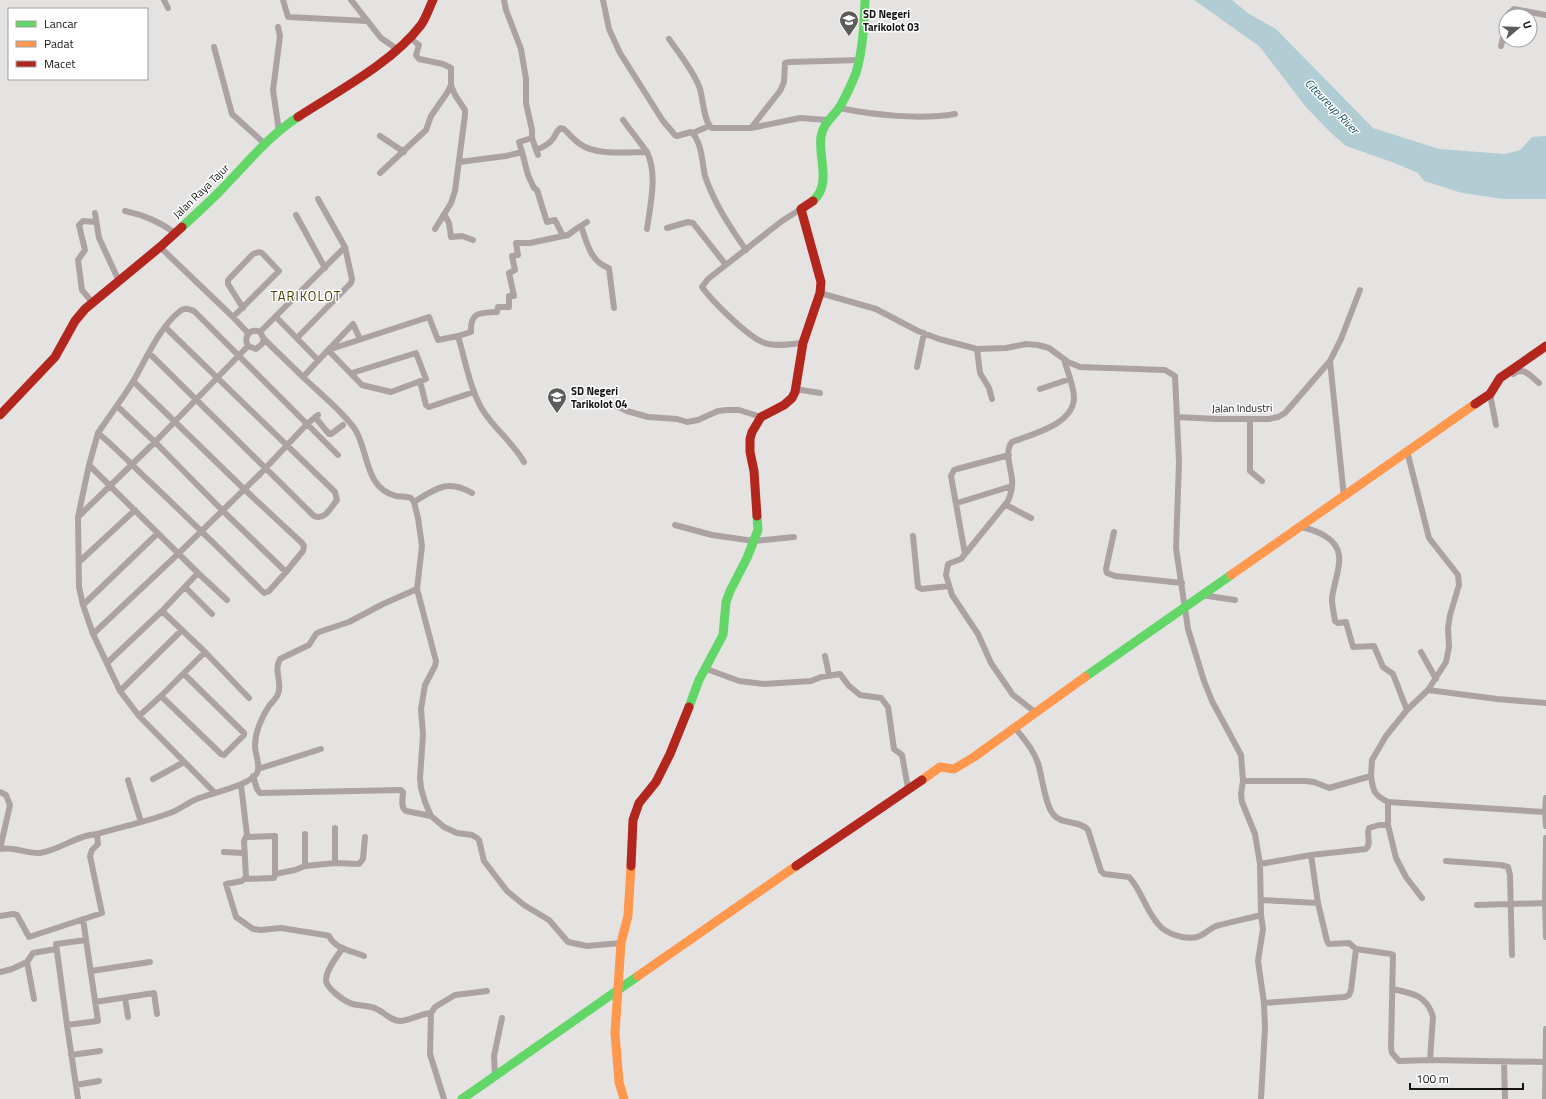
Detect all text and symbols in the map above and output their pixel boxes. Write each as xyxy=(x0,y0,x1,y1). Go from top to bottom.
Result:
place label: SD Negeri Tarikolot 03 xyxy=(863,6,920,35)
legend xyxy=(8,8,148,80)
north arrow xyxy=(1498,8,1538,48)
school or university icon: SD Negeri Tarikolot 03 xyxy=(838,9,860,37)
text: Lancar xyxy=(44,14,78,33)
text: U xyxy=(1519,19,1536,31)
text: Padat xyxy=(44,34,74,53)
text: Macet xyxy=(44,54,76,73)
water label: Citeureup River xyxy=(1300,74,1365,140)
street label: Jalan Raya Tajur xyxy=(169,160,233,222)
district label: TARIKOLOT xyxy=(270,286,342,306)
place label: SD Negeri Tarikolot 04 xyxy=(571,383,628,412)
school or university icon: SD Negeri Tarikolot 04 xyxy=(546,386,568,414)
street label: Jalan Industri xyxy=(1212,399,1272,417)
scale bar xyxy=(1410,1065,1523,1091)
text: 100 m xyxy=(1416,1069,1449,1088)

